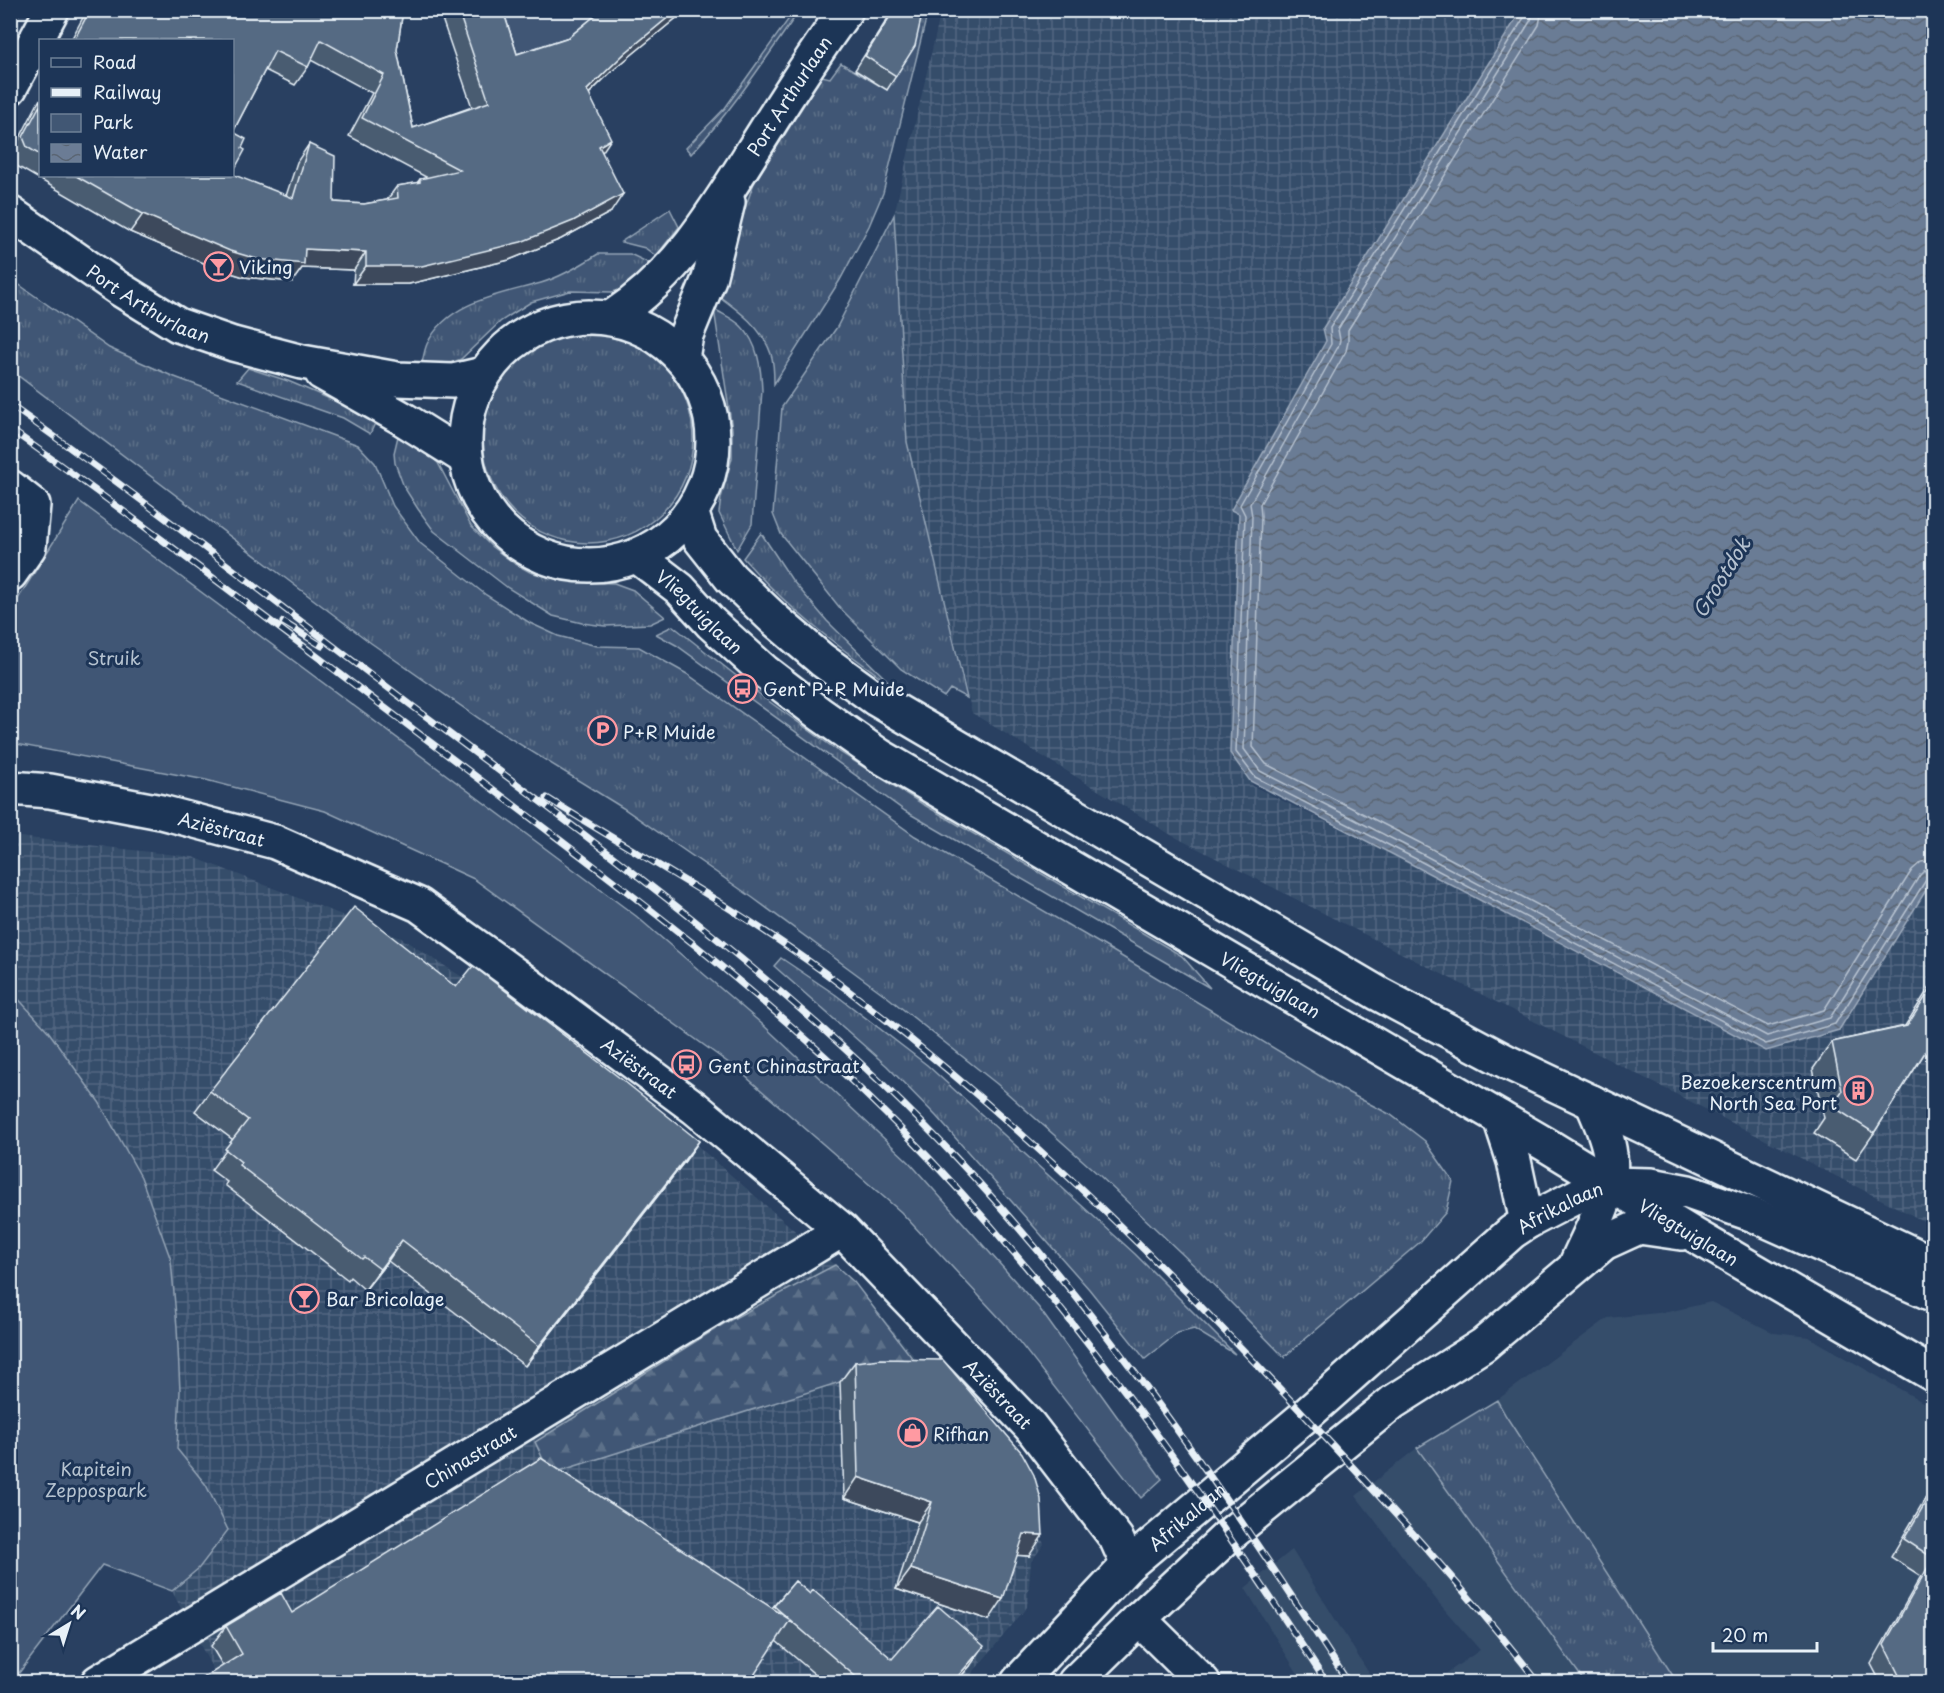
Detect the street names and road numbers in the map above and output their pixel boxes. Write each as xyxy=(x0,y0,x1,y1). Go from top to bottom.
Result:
street label: Port Arthurlaan xyxy=(740,30,837,161)
street label: Port Arthurlaan xyxy=(82,257,214,349)
street label: Vliegtuiglaan xyxy=(651,562,750,660)
street label: Aziëstraat xyxy=(176,804,268,852)
street label: Vliegtuiglaan xyxy=(1216,944,1326,1024)
street label: Aziëstraat xyxy=(596,1030,683,1104)
street label: Afrikalaan xyxy=(1510,1174,1606,1239)
street label: Vliegtuiglaan xyxy=(1634,1191,1744,1272)
street label: Aziëstraat xyxy=(958,1352,1039,1435)
street label: Chinastraat xyxy=(418,1418,521,1495)
street label: Afrikalaan xyxy=(1142,1475,1231,1556)

